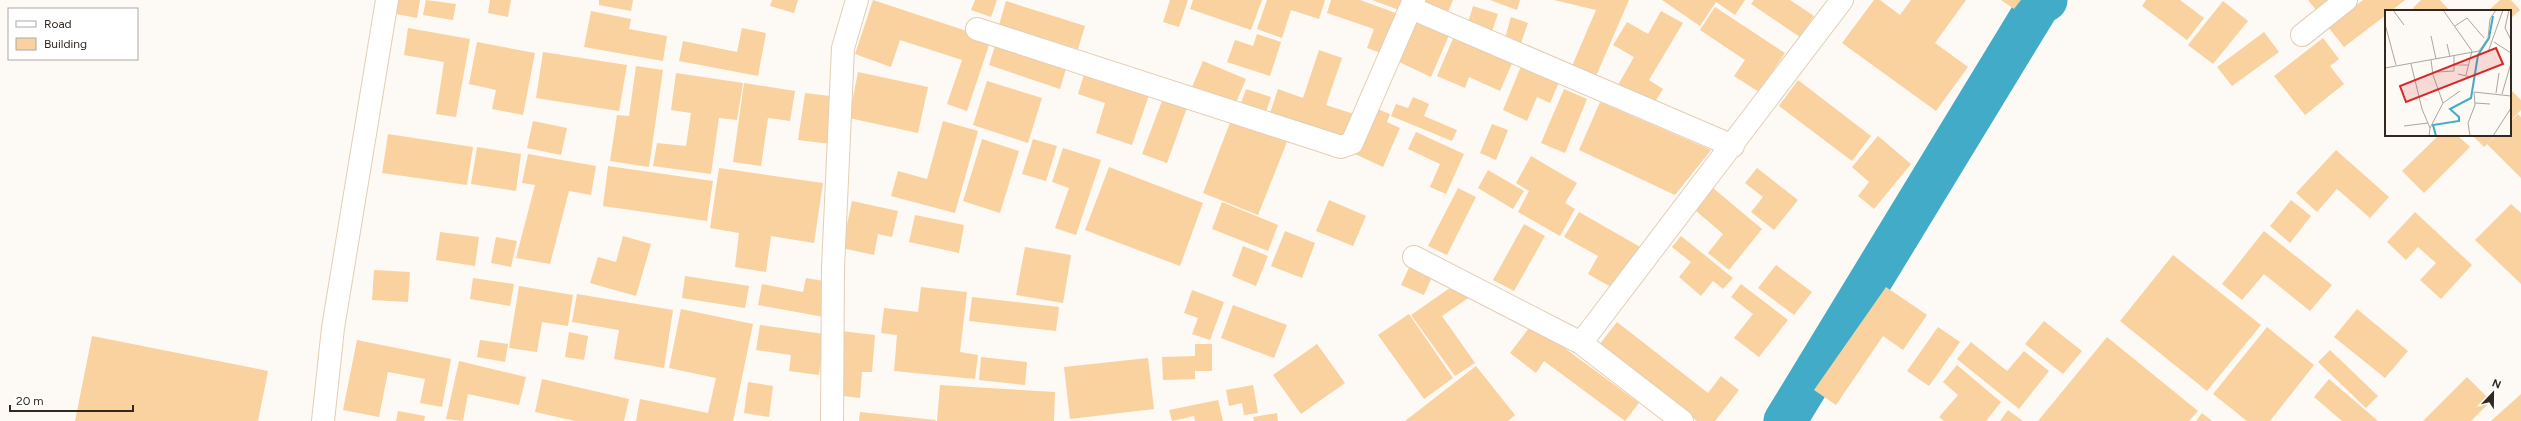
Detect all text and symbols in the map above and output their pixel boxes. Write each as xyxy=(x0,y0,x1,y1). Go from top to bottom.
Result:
legend xyxy=(8,8,138,60)
inset map xyxy=(2385,10,2511,136)
text: Road xyxy=(44,17,72,31)
text: Building xyxy=(44,37,87,51)
north arrow xyxy=(2473,373,2513,413)
text: N xyxy=(2490,377,2503,392)
scale bar xyxy=(10,387,133,413)
text: 20 m xyxy=(16,394,44,408)

